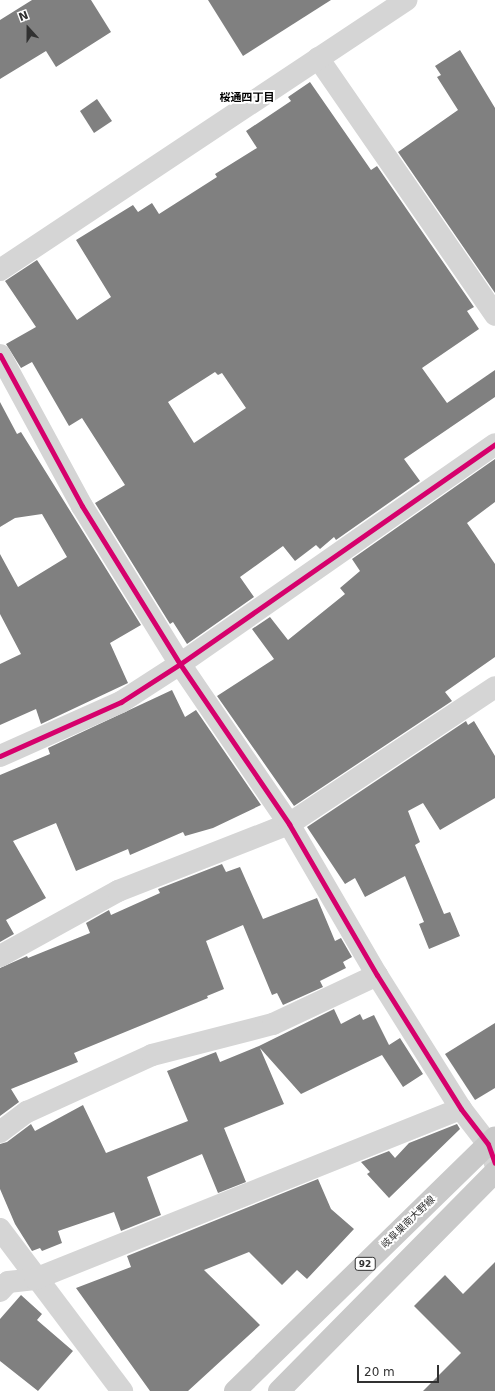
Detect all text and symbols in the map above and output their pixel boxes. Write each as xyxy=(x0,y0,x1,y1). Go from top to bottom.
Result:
north arrow xyxy=(8,8,48,48)
text: N xyxy=(17,9,30,24)
district label: 桜通四丁目 xyxy=(220,91,274,105)
street label: 岐阜巣南大野線 xyxy=(379,1193,437,1251)
road number: 92 xyxy=(354,1257,376,1271)
scale bar xyxy=(359,1357,441,1383)
text: 20 m xyxy=(364,1365,395,1379)

